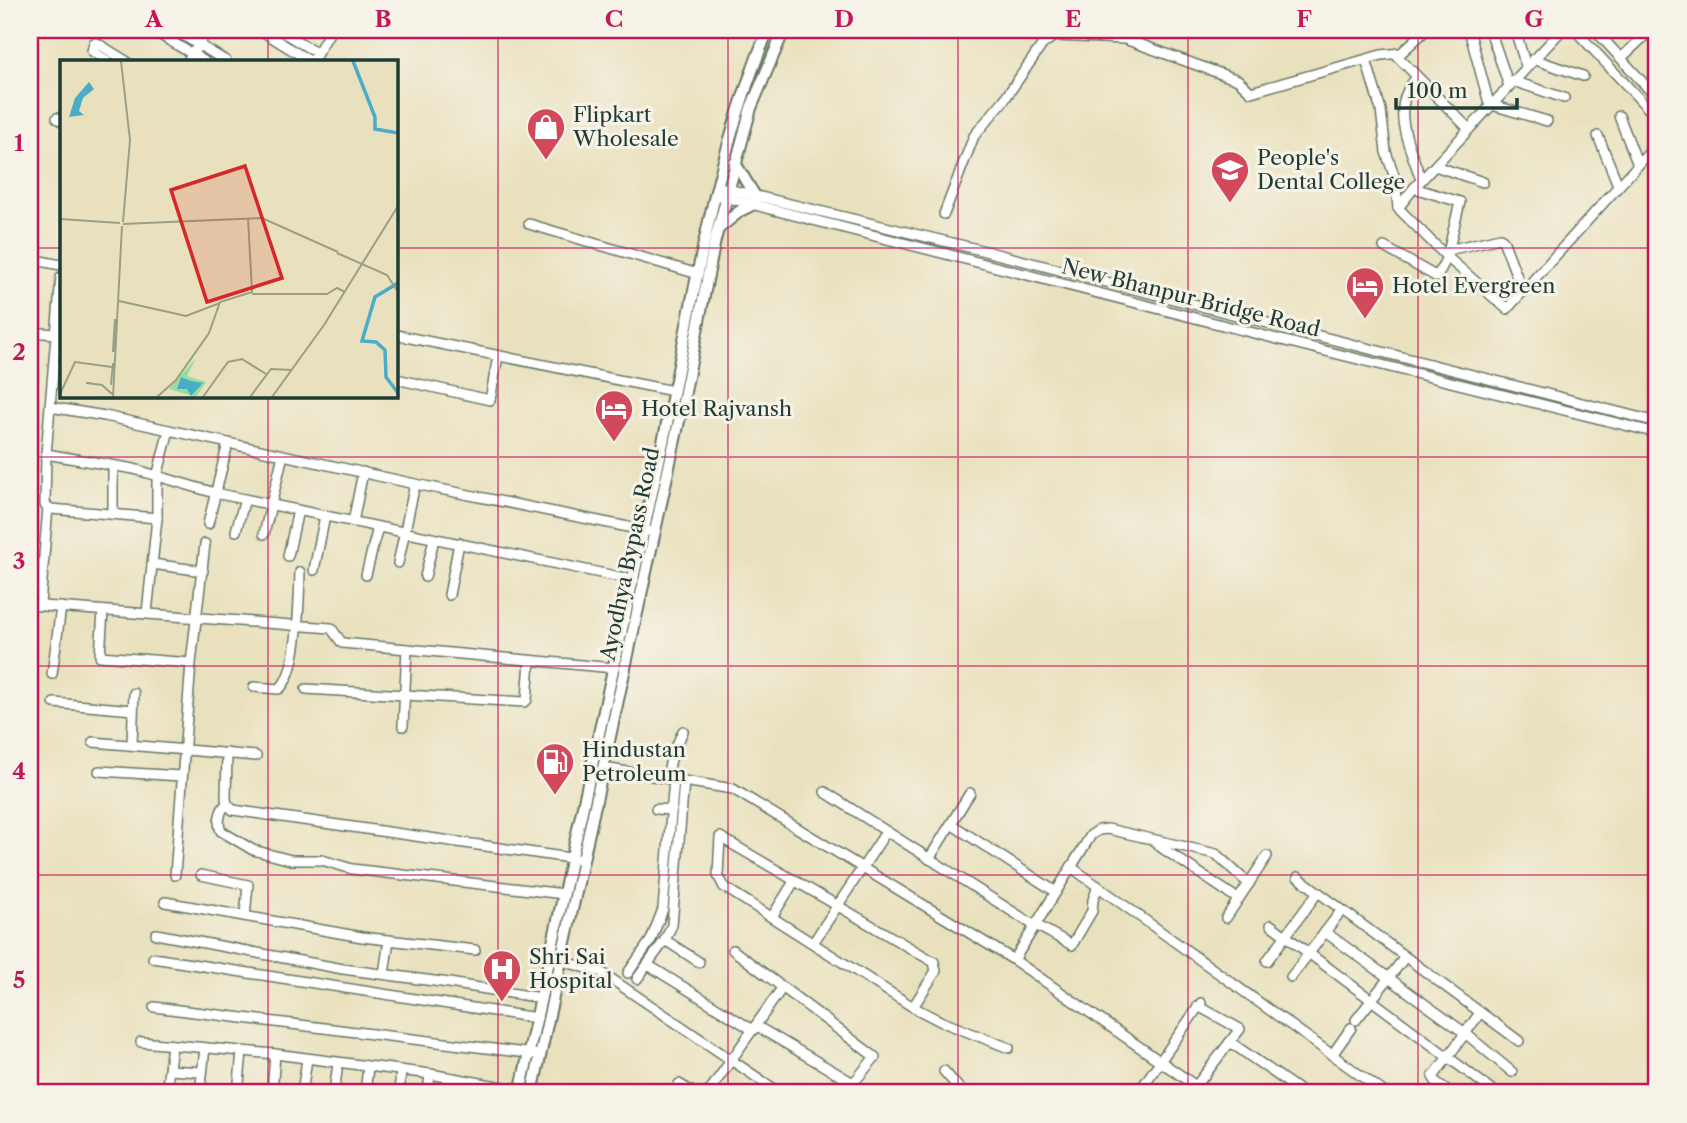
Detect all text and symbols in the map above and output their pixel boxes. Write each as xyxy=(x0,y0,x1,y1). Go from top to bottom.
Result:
text: A xyxy=(144,5,164,33)
text: B xyxy=(374,5,392,33)
text: C xyxy=(605,5,623,33)
text: D xyxy=(834,5,854,33)
text: E xyxy=(1065,5,1081,33)
text: F xyxy=(1296,5,1312,33)
text: G xyxy=(1524,5,1544,33)
inset map xyxy=(60,60,397,397)
scale bar xyxy=(1396,66,1517,110)
text: 100 m xyxy=(1407,78,1468,103)
place label: Flipkart Wholesale xyxy=(572,102,679,151)
shop icon: Flipkart Wholesale xyxy=(525,106,567,161)
text: 1 xyxy=(14,129,25,157)
place label: People's Dental College xyxy=(1257,145,1405,194)
school or university icon: People's Dental College xyxy=(1209,149,1251,204)
street label: New Bhanpur Bridge Road xyxy=(1059,253,1323,342)
hotel icon: Hotel Evergreen xyxy=(1344,265,1386,320)
place label: Hotel Evergreen xyxy=(1392,273,1555,298)
text: 2 xyxy=(12,338,26,366)
hotel icon: Hotel Rajvansh xyxy=(593,388,635,443)
place label: Hotel Rajvansh xyxy=(641,396,792,421)
street label: Ayodhya Bypass Road xyxy=(595,445,664,664)
text: 3 xyxy=(13,547,26,575)
place label: Hindustan Petroleum xyxy=(582,737,687,786)
fuel station icon: Hindustan Petroleum xyxy=(534,741,576,796)
text: 4 xyxy=(12,757,26,785)
place label: Shri Sai Hospital xyxy=(529,944,613,993)
hospital icon: Shri Sai Hospital xyxy=(481,948,523,1003)
text: 5 xyxy=(13,966,25,994)

